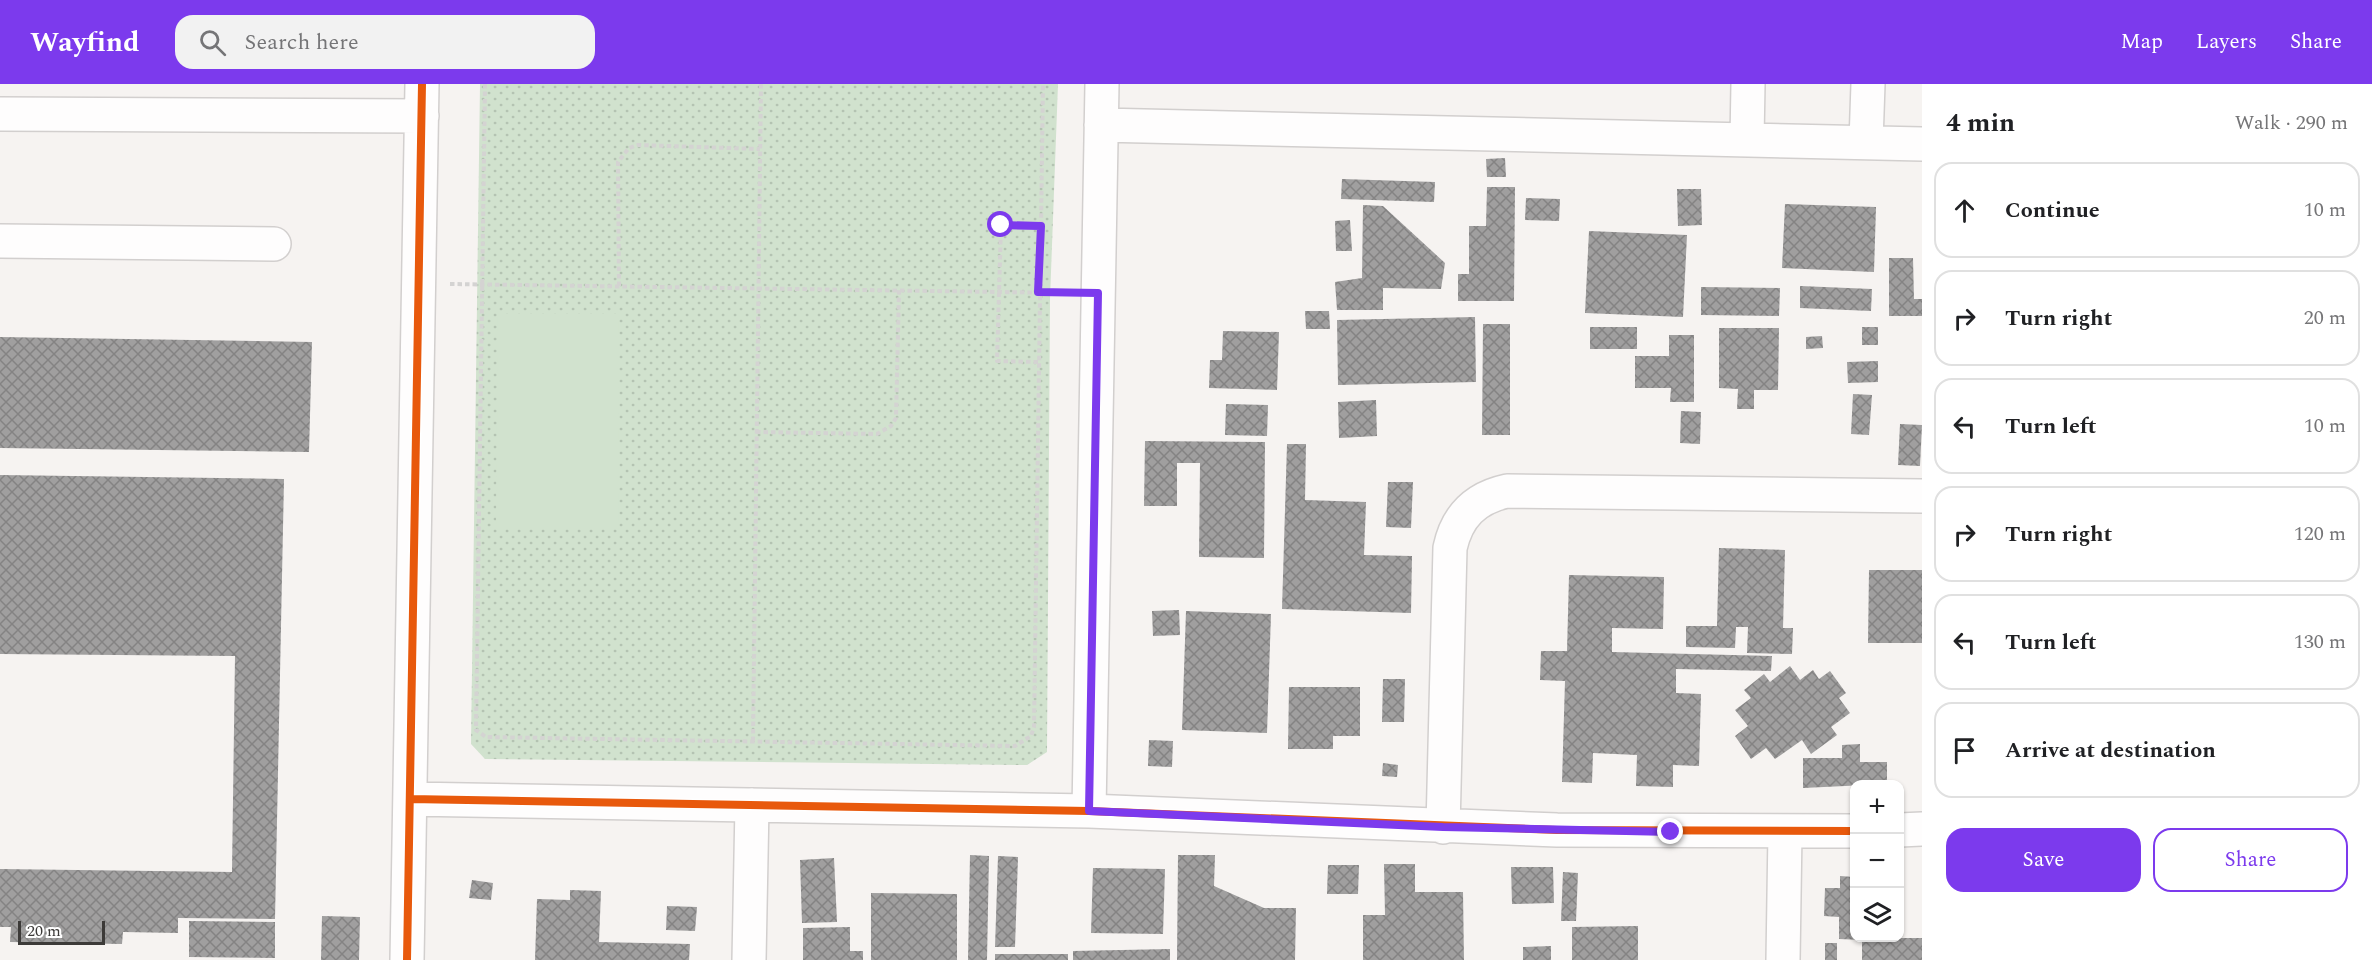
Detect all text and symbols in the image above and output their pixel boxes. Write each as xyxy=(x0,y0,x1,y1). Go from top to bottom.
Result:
search box xyxy=(175,15,595,69)
text: Wayfind xyxy=(30,21,139,64)
icon: search xyxy=(196,26,229,59)
text: Search here xyxy=(244,26,359,59)
text: Map xyxy=(2121,26,2163,58)
text: Layers xyxy=(2196,26,2257,58)
text: Share xyxy=(2290,26,2342,58)
text: 4 min xyxy=(1946,103,2015,143)
text: Walk · 290 m xyxy=(2235,108,2348,138)
icon: ahead xyxy=(1948,194,1981,227)
text: Continue xyxy=(2005,194,2100,227)
text: 10 m xyxy=(2304,195,2346,225)
route start xyxy=(987,211,1013,237)
icon: right xyxy=(1948,302,1981,335)
text: Turn right xyxy=(2005,302,2112,335)
text: 20 m xyxy=(2304,303,2346,333)
icon: left xyxy=(1948,410,1981,443)
text: Turn left xyxy=(2005,410,2097,443)
text: 10 m xyxy=(2304,411,2346,441)
icon: right xyxy=(1948,518,1981,551)
text: Turn right xyxy=(2005,518,2112,551)
text: 120 m xyxy=(2294,519,2346,549)
icon: left xyxy=(1948,626,1981,659)
text: Turn left xyxy=(2005,626,2097,659)
text: 130 m xyxy=(2294,627,2346,657)
icon: arrive xyxy=(1948,734,1981,767)
text: Arrive at destination xyxy=(2005,734,2216,767)
map controls xyxy=(1850,780,1904,942)
button: + xyxy=(1850,780,1904,834)
route end xyxy=(1657,818,1683,844)
button: Save xyxy=(1946,828,2141,892)
button: Share xyxy=(2153,828,2348,892)
button: − xyxy=(1850,834,1904,888)
button: layers xyxy=(1850,888,1904,942)
scale bar xyxy=(18,918,105,946)
text: 20 m xyxy=(27,919,61,943)

